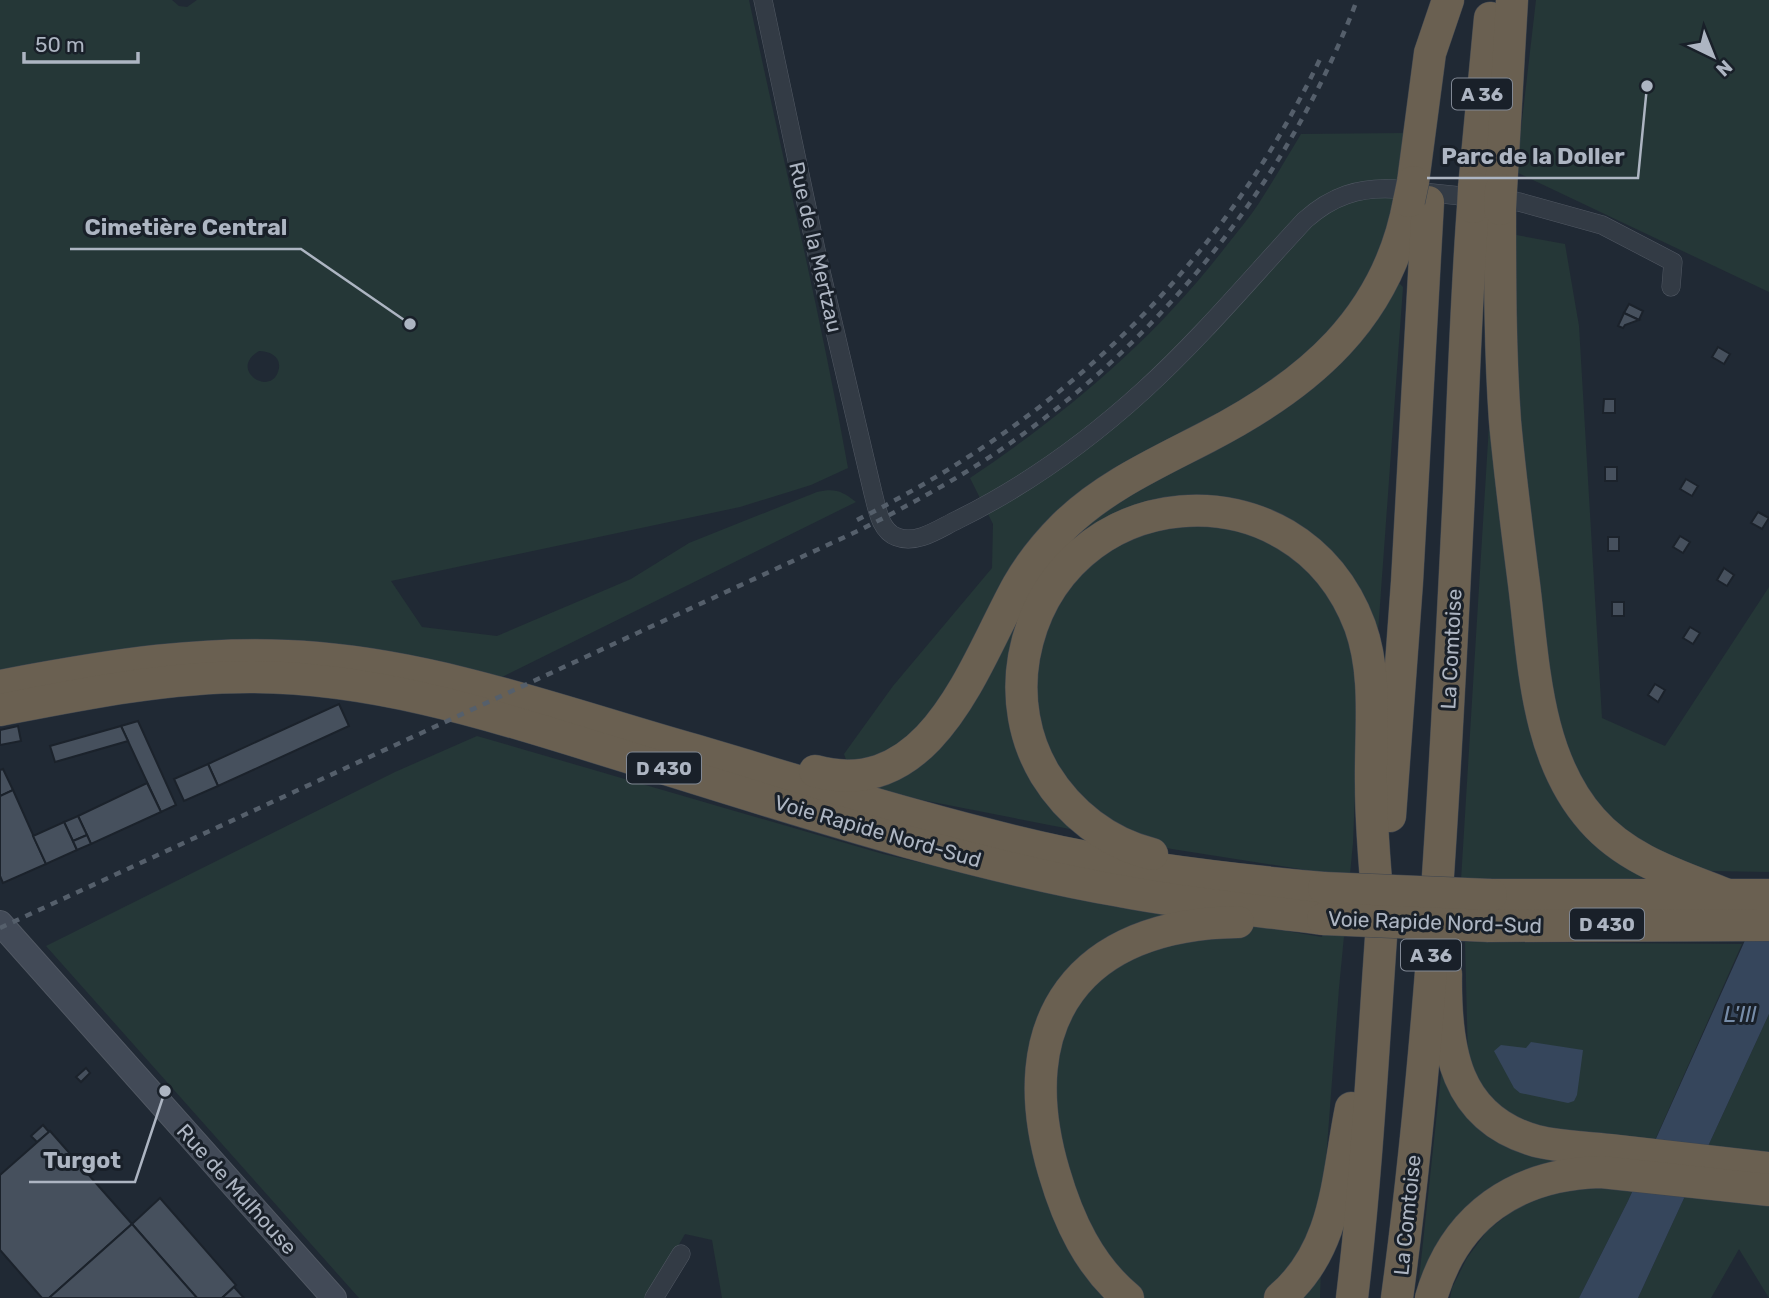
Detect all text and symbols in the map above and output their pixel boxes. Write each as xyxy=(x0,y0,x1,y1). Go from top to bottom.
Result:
scale bar xyxy=(24,21,138,65)
north arrow xyxy=(1678,21,1748,91)
text: 50 m xyxy=(35,32,85,57)
text: N xyxy=(1711,55,1737,81)
road number: A 36 xyxy=(1452,78,1512,110)
callout: Parc de la Doller xyxy=(1427,134,1638,178)
text: Parc de la Doller xyxy=(1441,142,1625,170)
street label: Rue de la Mertzau xyxy=(784,159,848,335)
callout: Cimetière Central xyxy=(70,205,301,249)
text: Cimetière Central xyxy=(85,213,287,241)
street label: La Comtoise xyxy=(1435,588,1467,710)
road number: D 430 xyxy=(627,752,701,783)
street label: Voie Rapide Nord-Sud xyxy=(772,789,984,873)
street label: Voie Rapide Nord-Sud xyxy=(1328,906,1542,938)
road number: D 430 xyxy=(1570,908,1644,940)
road number: A 36 xyxy=(1401,939,1461,970)
water label: L'Ill xyxy=(1724,1000,1757,1028)
street label: Rue de Mulhouse xyxy=(172,1119,302,1259)
callout: Turgot xyxy=(29,1138,135,1182)
text: Turgot xyxy=(43,1146,121,1174)
street label: La Comtoise xyxy=(1388,1154,1426,1276)

